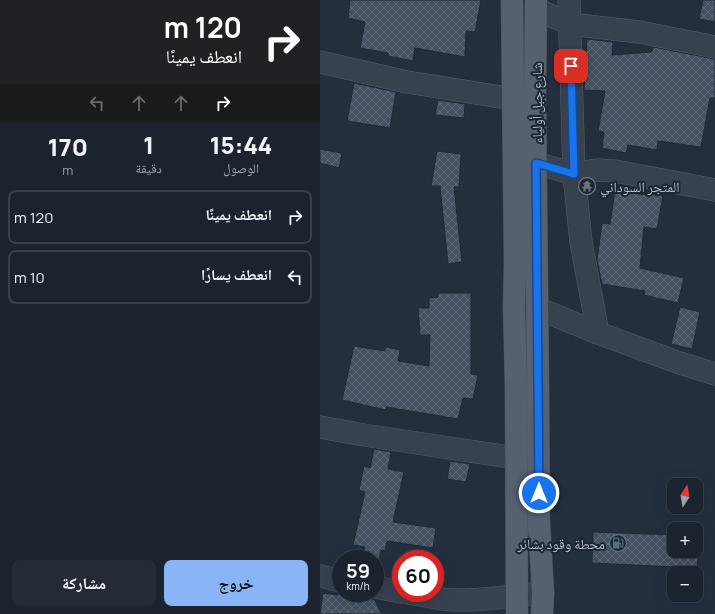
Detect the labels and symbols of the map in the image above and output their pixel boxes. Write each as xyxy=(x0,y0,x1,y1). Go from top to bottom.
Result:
pin xyxy=(554,49,588,83)
street label: شارع جبل أولياء xyxy=(527,62,547,144)
temple icon: المتجر السوداني xyxy=(577,176,597,196)
place label: المتجر السوداني xyxy=(600,177,680,198)
position arrow xyxy=(518,472,560,514)
north arrow xyxy=(667,478,703,514)
fuel station icon: محطة وقود بشائر xyxy=(608,533,628,553)
place label: محطة وقود بشائر xyxy=(517,534,605,553)
speed limit sign: 60 xyxy=(392,550,444,602)

